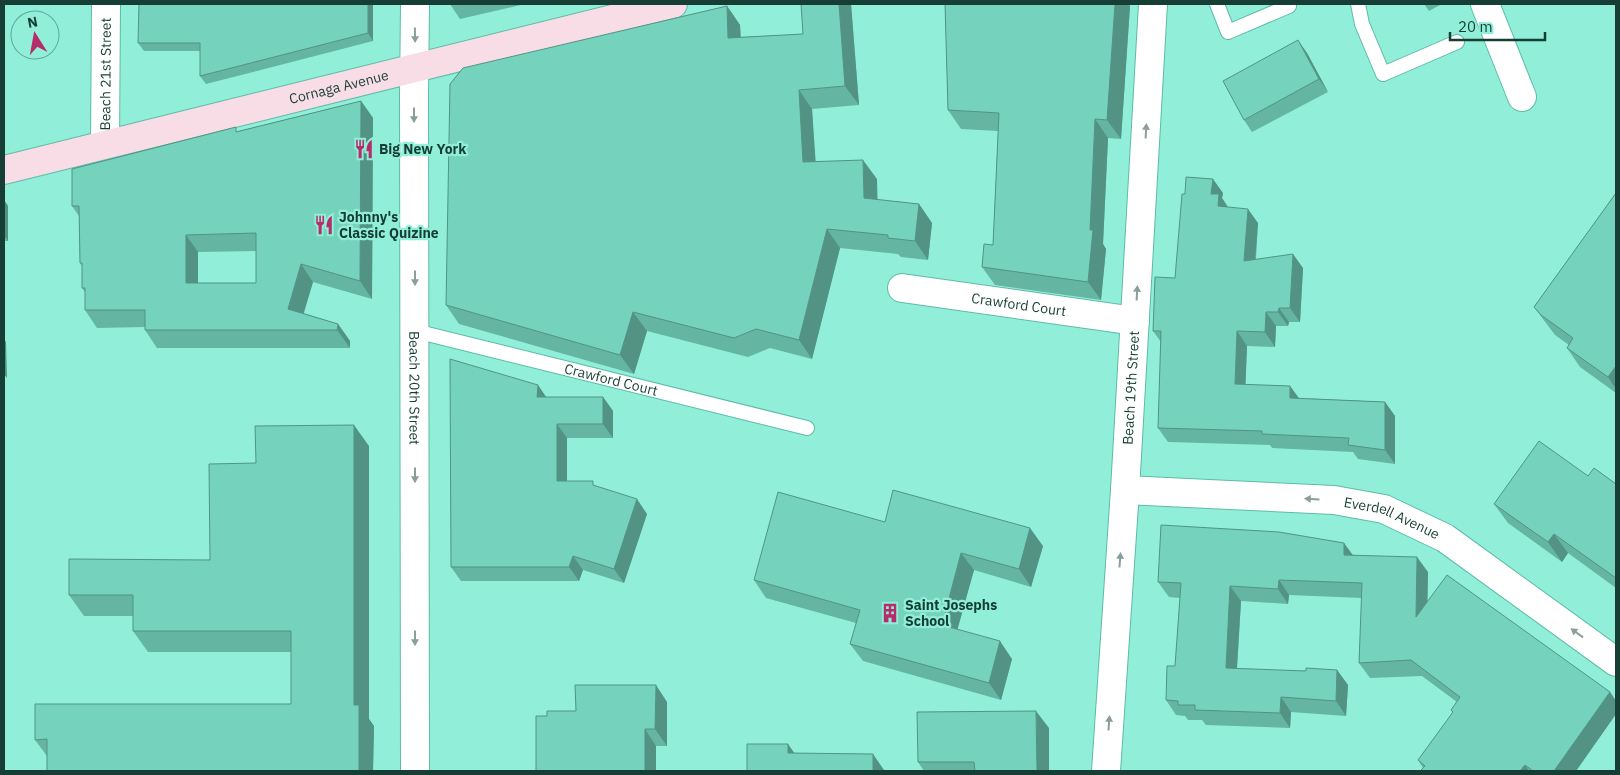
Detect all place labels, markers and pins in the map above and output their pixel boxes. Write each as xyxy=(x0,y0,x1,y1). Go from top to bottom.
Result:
restaurant icon: Big New York xyxy=(353,138,375,160)
place label: Big New York xyxy=(379,140,467,158)
place label: Johnny's Classic Quizine xyxy=(339,208,439,242)
restaurant icon: Johnny's Classic Quizine xyxy=(313,214,335,236)
place label: Saint Josephs School xyxy=(905,596,997,630)
building icon: Saint Josephs School xyxy=(879,602,901,624)

